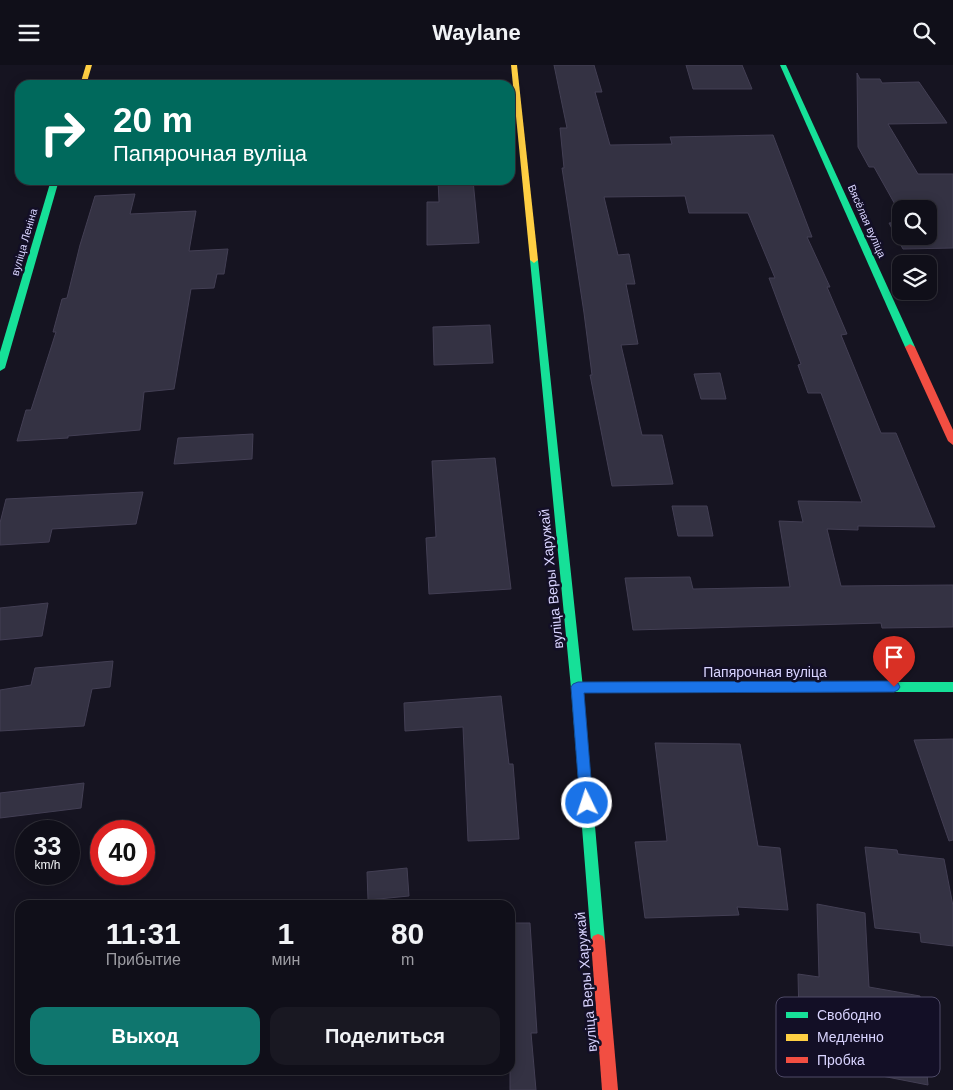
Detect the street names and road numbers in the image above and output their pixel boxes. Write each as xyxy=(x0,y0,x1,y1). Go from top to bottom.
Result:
street label: Вясёлая вуліца xyxy=(846,183,889,260)
street label: вуліца Леніна xyxy=(9,206,40,277)
street label: вуліца Веры Харужай xyxy=(536,508,566,650)
street label: Папярочная вуліца xyxy=(703,664,827,680)
street label: вуліца Веры Харужай xyxy=(572,911,600,1053)

